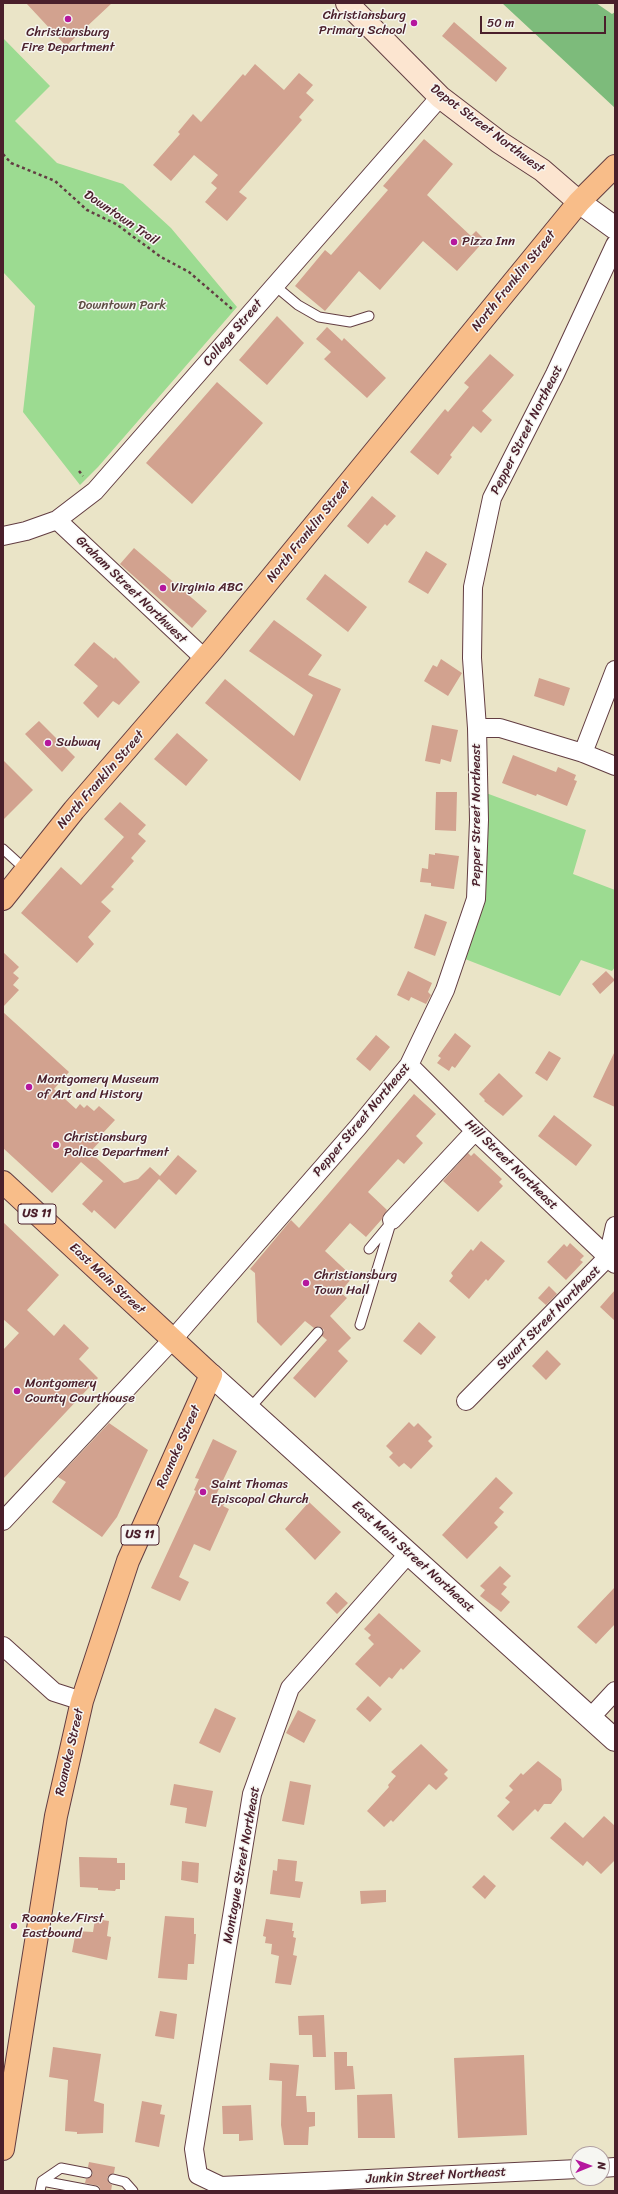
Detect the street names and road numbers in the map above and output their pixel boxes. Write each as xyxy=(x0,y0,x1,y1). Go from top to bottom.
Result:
street label: Depot Street Northwest xyxy=(427,81,547,177)
street label: Downtown Trail xyxy=(81,187,161,249)
street label: North Franklin Street xyxy=(469,227,559,335)
street label: College Street xyxy=(200,297,266,369)
street label: Pepper Street Northeast xyxy=(488,363,566,497)
street label: North Franklin Street xyxy=(264,478,354,586)
street label: Graham Street Northwest xyxy=(72,533,190,647)
street label: North Franklin Street xyxy=(54,728,148,832)
street label: Pepper Street Northeast xyxy=(469,743,485,887)
street label: Pepper Street Northeast xyxy=(310,1060,414,1180)
street label: Hill Street Northeast xyxy=(461,1117,561,1213)
road number: US 11 xyxy=(18,1204,56,1224)
street label: East Main Street xyxy=(66,1240,148,1318)
street label: Stuart Street Northeast xyxy=(494,1263,604,1373)
street label: Roanoke Street xyxy=(154,1403,204,1491)
street label: East Main Street Northeast xyxy=(349,1498,477,1616)
road number: US 11 xyxy=(121,1525,159,1545)
street label: Roanoke Street xyxy=(52,1707,88,1797)
street label: Montague Street Northeast xyxy=(220,1785,264,1945)
street label: Junkin Street Northeast xyxy=(365,2165,507,2187)

